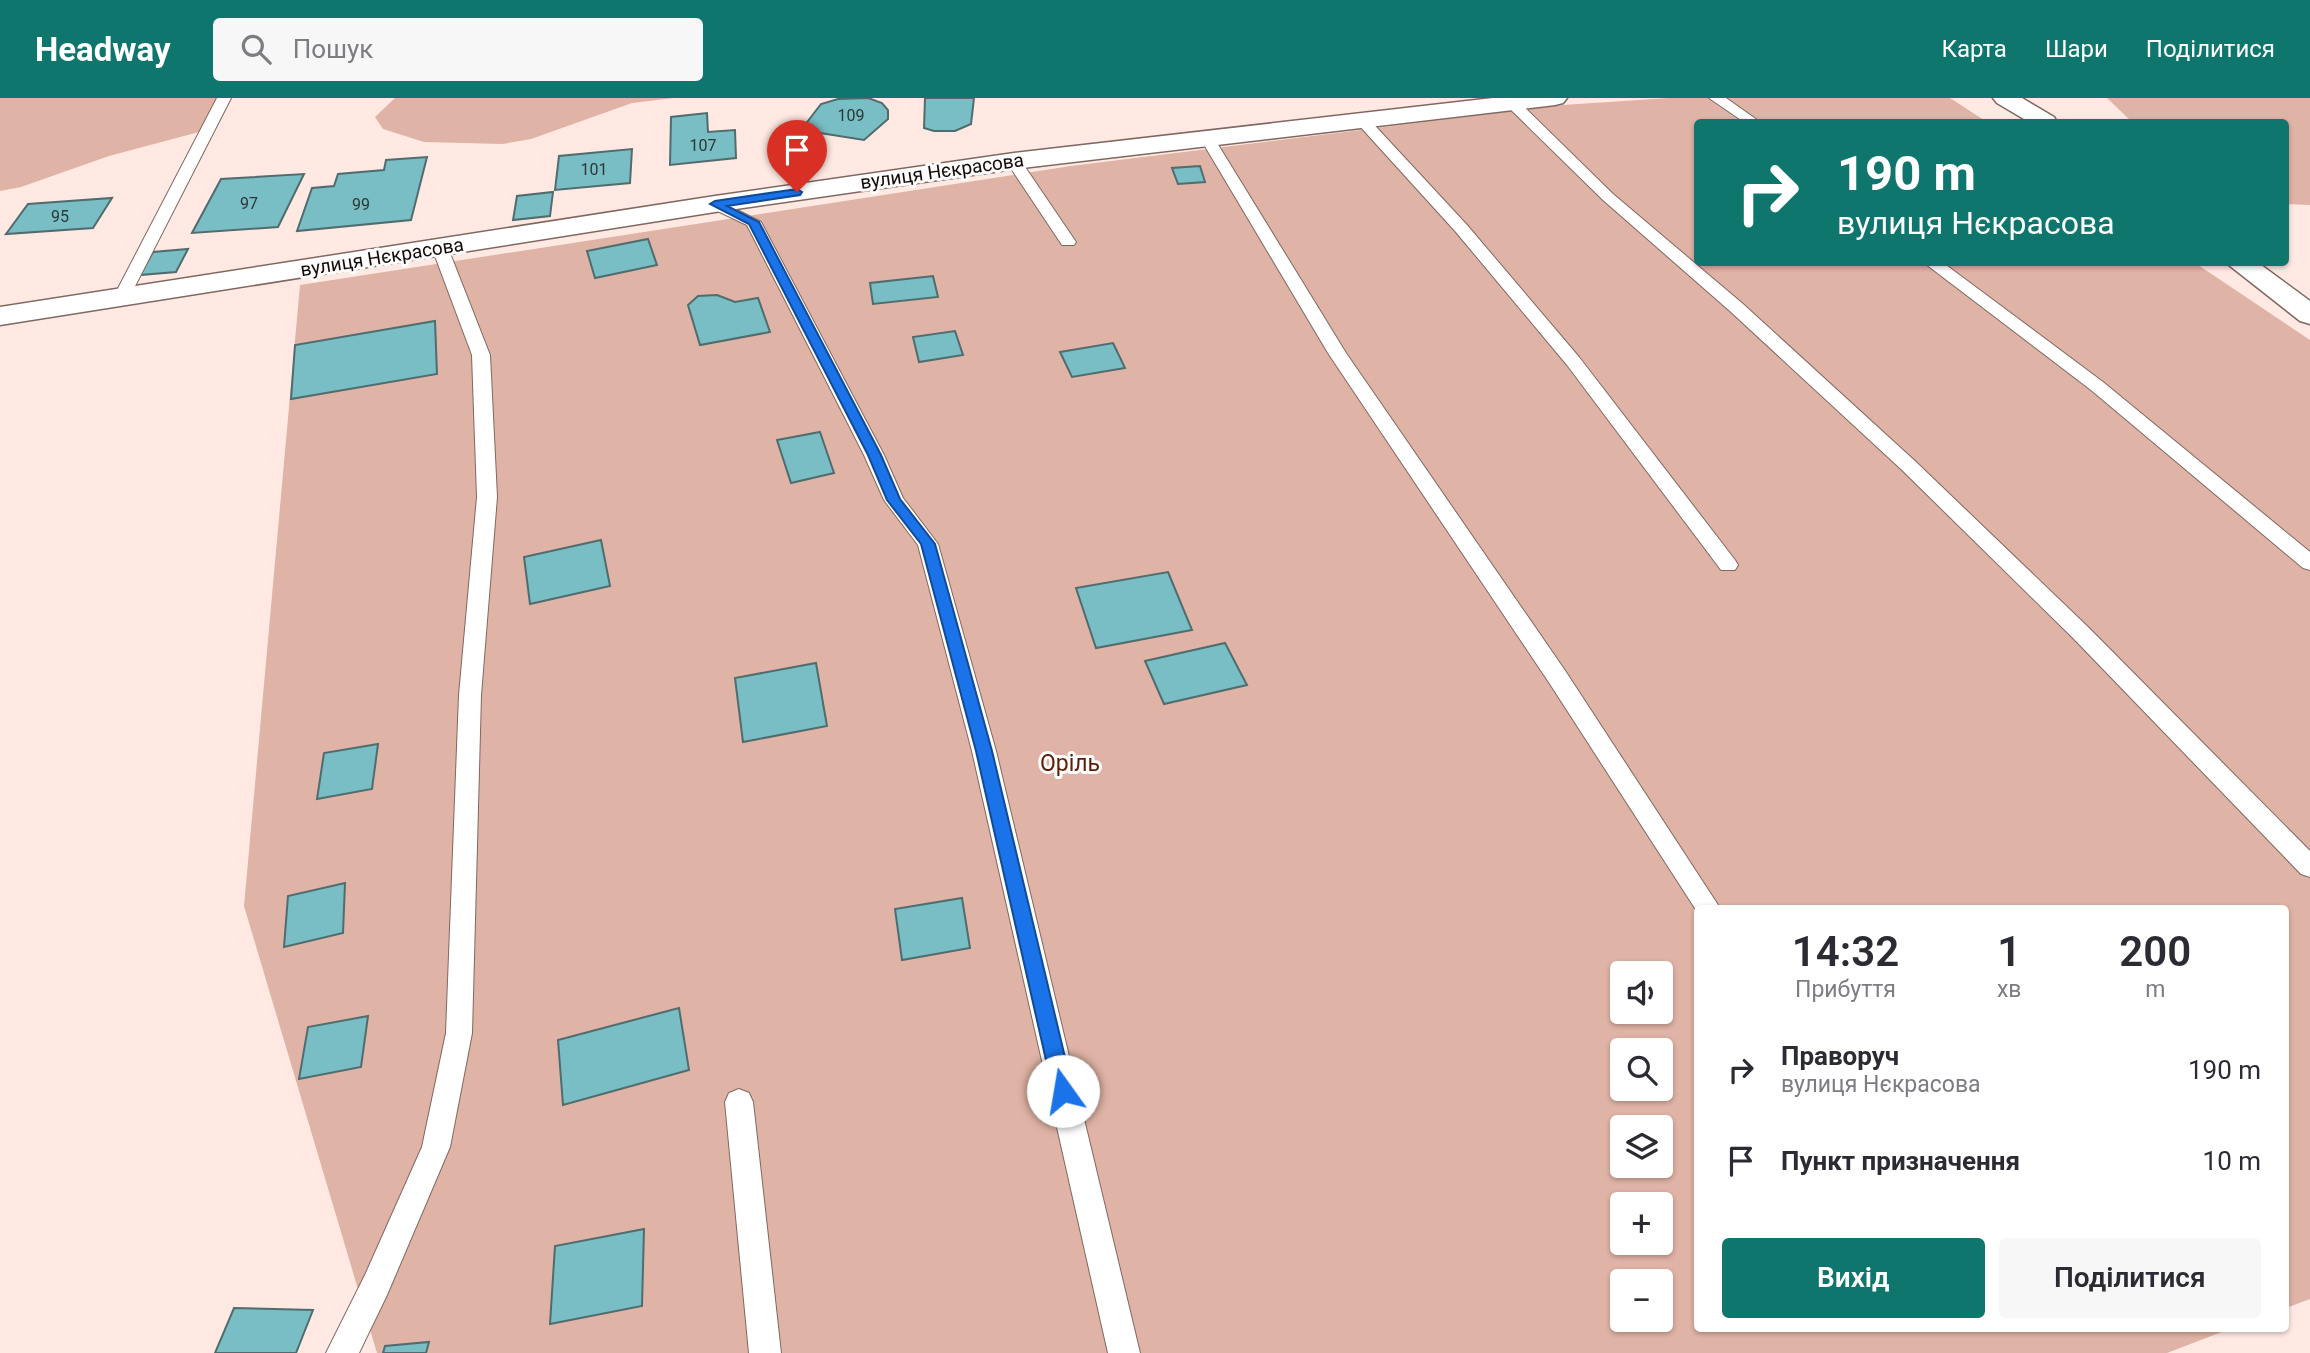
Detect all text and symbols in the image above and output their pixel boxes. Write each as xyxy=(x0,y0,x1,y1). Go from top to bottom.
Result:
search box xyxy=(213,18,703,81)
text: Headway xyxy=(35,30,171,69)
icon: search xyxy=(237,30,275,68)
text: Пошук xyxy=(293,34,373,64)
text: Карта xyxy=(1941,35,2007,63)
text: Шари xyxy=(2045,35,2108,63)
text: Поділитися xyxy=(2146,35,2275,63)
house number: 109 xyxy=(838,106,864,125)
pin xyxy=(767,120,827,192)
icon: arrive xyxy=(778,131,816,169)
house number: 107 xyxy=(690,136,716,155)
text: 190 m xyxy=(1837,145,1976,202)
icon: right xyxy=(1722,147,1813,238)
street label: вулиця Нєкрасова xyxy=(859,148,1025,194)
house number: 101 xyxy=(581,160,607,179)
house number: 97 xyxy=(240,194,258,213)
house number: 99 xyxy=(352,195,370,214)
text: вулиця Нєкрасова xyxy=(1837,204,2115,242)
house number: 95 xyxy=(51,207,69,226)
street label: вулиця Нєкрасова xyxy=(299,233,465,281)
park label: Оріль xyxy=(1040,750,1100,777)
text: 14:32 xyxy=(1792,927,1899,976)
text: 1 xyxy=(1997,927,2021,976)
text: 200 xyxy=(2119,927,2191,976)
map controls xyxy=(1610,961,1673,1332)
button: sound xyxy=(1610,961,1673,1024)
text: Прибуття xyxy=(1795,976,1896,1003)
text: хв xyxy=(1997,976,2021,1003)
text: m xyxy=(2145,976,2165,1003)
button: search xyxy=(1610,1038,1673,1101)
text: Праворуч xyxy=(1781,1041,1899,1071)
icon: right xyxy=(1722,1051,1760,1089)
position arrow xyxy=(1026,1054,1100,1128)
text: 190 m xyxy=(2188,1055,2261,1085)
text: вулиця Нєкрасова xyxy=(1781,1071,1981,1098)
button: layers xyxy=(1610,1115,1673,1178)
icon: arrive xyxy=(1722,1142,1760,1180)
text: Пункт призначення xyxy=(1781,1146,2020,1176)
text: 10 m xyxy=(2203,1146,2261,1176)
button: + xyxy=(1610,1192,1673,1255)
button: Вихід xyxy=(1722,1238,1985,1318)
button: Поділитися xyxy=(1999,1238,2261,1318)
button: − xyxy=(1610,1269,1673,1332)

